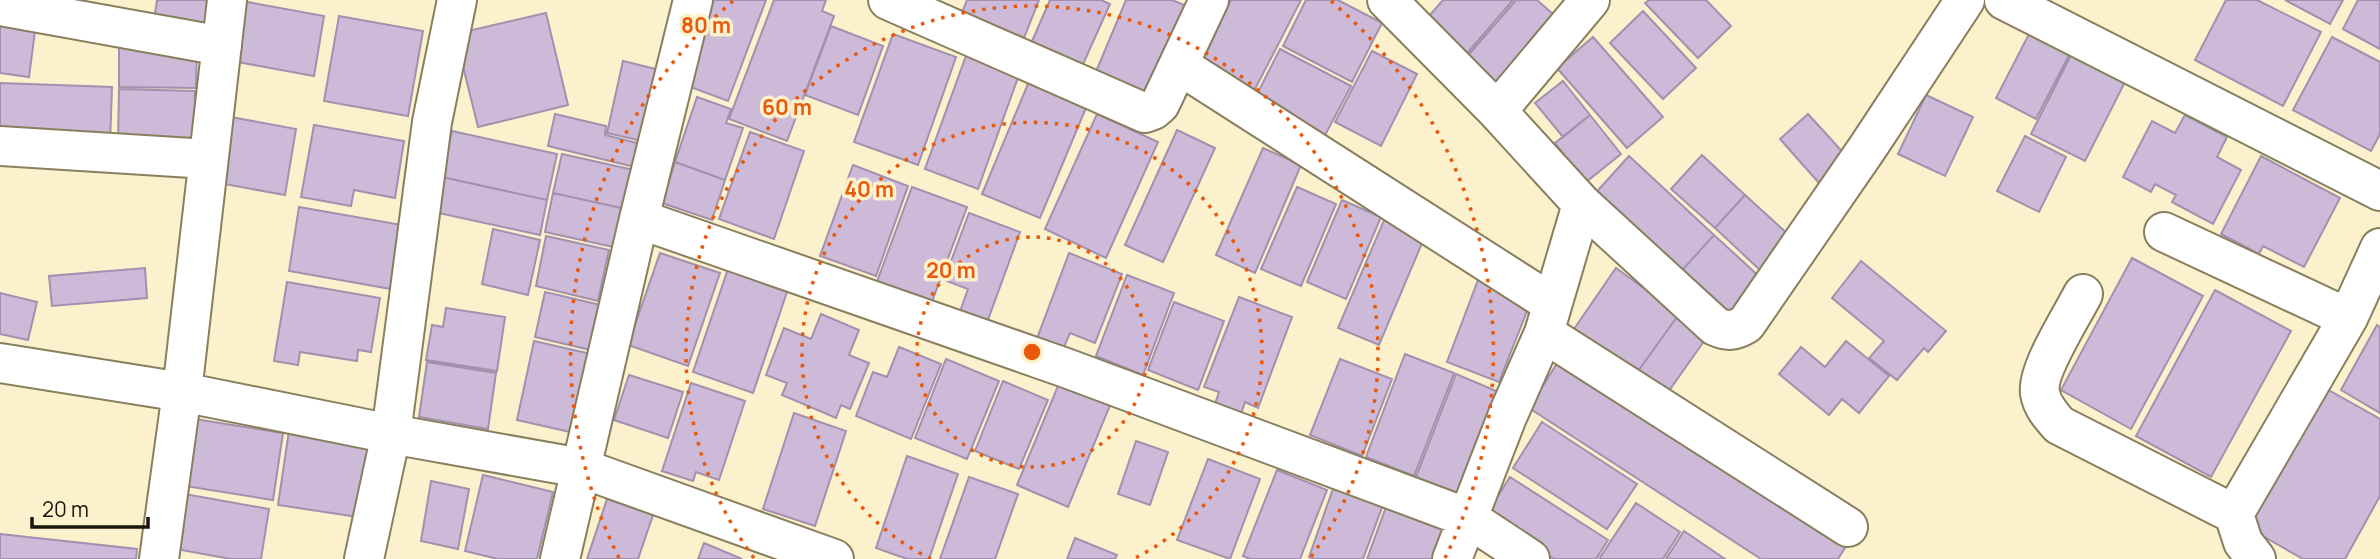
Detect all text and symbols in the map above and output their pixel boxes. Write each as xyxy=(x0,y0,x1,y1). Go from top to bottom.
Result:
text: 80 m xyxy=(681,11,731,39)
text: 60 m xyxy=(762,93,812,121)
text: 40 m xyxy=(844,175,894,203)
text: 20 m xyxy=(926,256,976,284)
centre of rings xyxy=(1020,340,1044,364)
scale bar xyxy=(32,486,147,530)
text: 20 m xyxy=(42,495,89,523)

